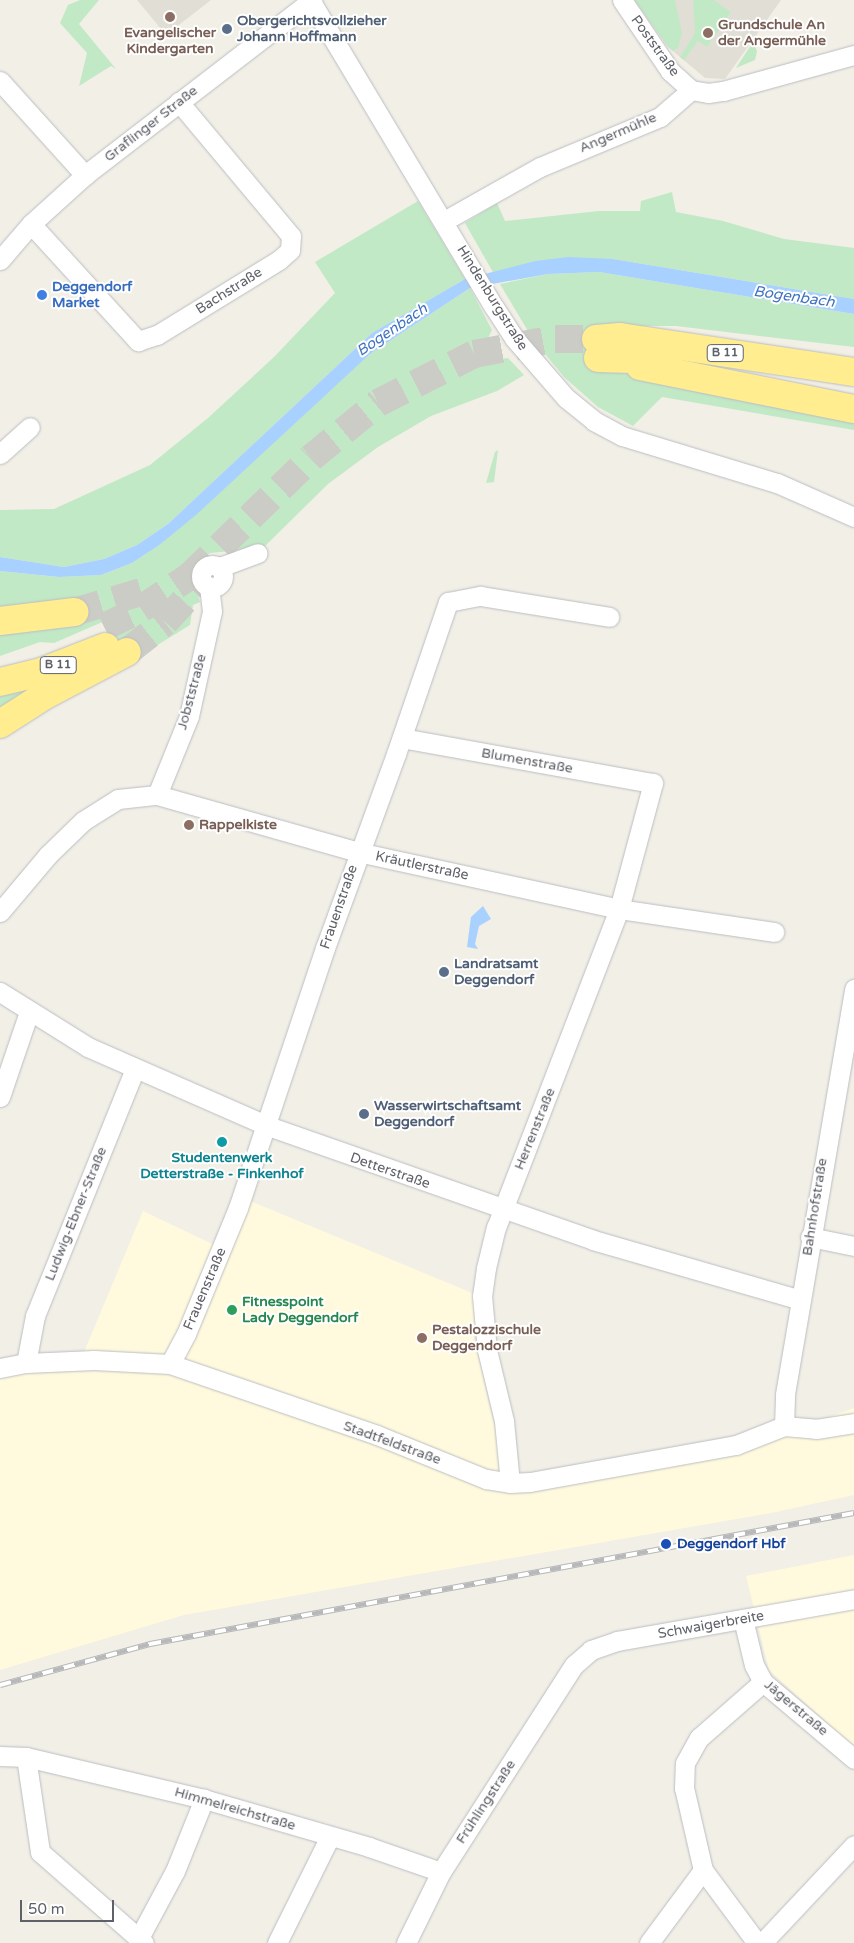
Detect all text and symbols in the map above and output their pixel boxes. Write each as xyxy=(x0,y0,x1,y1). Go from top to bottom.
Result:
marker: Evangelischer Kindergarten xyxy=(164,11,176,23)
street label: Poststraße xyxy=(627,12,683,80)
place label: Obergerichtsvollzieher Johann Hoffmann xyxy=(237,13,387,46)
place label: Grundschule An der Angermühle xyxy=(718,17,826,49)
marker: Obergerichtsvollzieher Johann Hoffmann xyxy=(221,23,233,35)
place label: Evangelischer Kindergarten xyxy=(124,25,216,58)
marker: Grundschule An der Angermühle xyxy=(702,27,714,39)
street label: Graflinger Straße xyxy=(101,82,201,166)
street label: Angermühle xyxy=(577,109,659,157)
street label: Hindenburgstraße xyxy=(453,242,531,354)
street label: Bachstraße xyxy=(193,264,265,318)
place label: Deggendorf Market xyxy=(52,279,132,312)
water label: Bogenbach xyxy=(752,282,836,312)
marker: Deggendorf Market xyxy=(36,289,48,301)
water label: Bogenbach xyxy=(353,300,431,360)
road number: B 11 xyxy=(706,343,744,362)
street label: Jobststraße xyxy=(174,652,210,732)
road number: B 11 xyxy=(39,656,77,674)
street label: Blumenstraße xyxy=(480,745,574,777)
place label: Rappelkiste xyxy=(199,817,277,833)
marker: Rappelkiste xyxy=(183,819,195,831)
street label: Kräutlerstraße xyxy=(374,848,470,884)
street label: Frauenstraße xyxy=(317,863,361,951)
place label: Landratsamt Deggendorf xyxy=(454,956,538,989)
marker: Landratsamt Deggendorf xyxy=(438,966,450,978)
street label: Herrenstraße xyxy=(511,1086,559,1172)
place label: Wasserwirtschaftsamt Deggendorf xyxy=(374,1098,521,1130)
marker: Wasserwirtschaftsamt Deggendorf xyxy=(358,1108,370,1120)
marker: Studentenwerk Detterstraße - Finkenhof xyxy=(216,1136,228,1148)
street label: Ludwig-Ebner-Straße xyxy=(41,1145,111,1283)
street label: Detterstraße xyxy=(348,1149,432,1193)
place label: Studentenwerk Detterstraße - Finkenhof xyxy=(140,1150,304,1182)
street label: Bahnhofstraße xyxy=(799,1157,831,1257)
street label: Frauenstraße xyxy=(180,1245,230,1333)
place label: Fitnesspoint Lady Deggendorf xyxy=(242,1294,358,1326)
marker: Fitnesspoint Lady Deggendorf xyxy=(226,1304,238,1316)
place label: Pestalozzischule Deggendorf xyxy=(432,1322,541,1354)
marker: Pestalozzischule Deggendorf xyxy=(416,1332,428,1344)
street label: Stadtfeldstraße xyxy=(341,1418,443,1468)
place label: Deggendorf Hbf xyxy=(677,1536,786,1552)
marker: Deggendorf Hbf xyxy=(659,1537,673,1551)
street label: Schwaigerbreite xyxy=(657,1607,765,1643)
street label: Jägerstraße xyxy=(761,1676,831,1740)
street label: Frühlingstraße xyxy=(453,1757,519,1847)
street label: Himmelreichstraße xyxy=(172,1784,298,1834)
scale bar xyxy=(22,1890,116,1922)
text: 50 m xyxy=(28,1900,65,1918)

